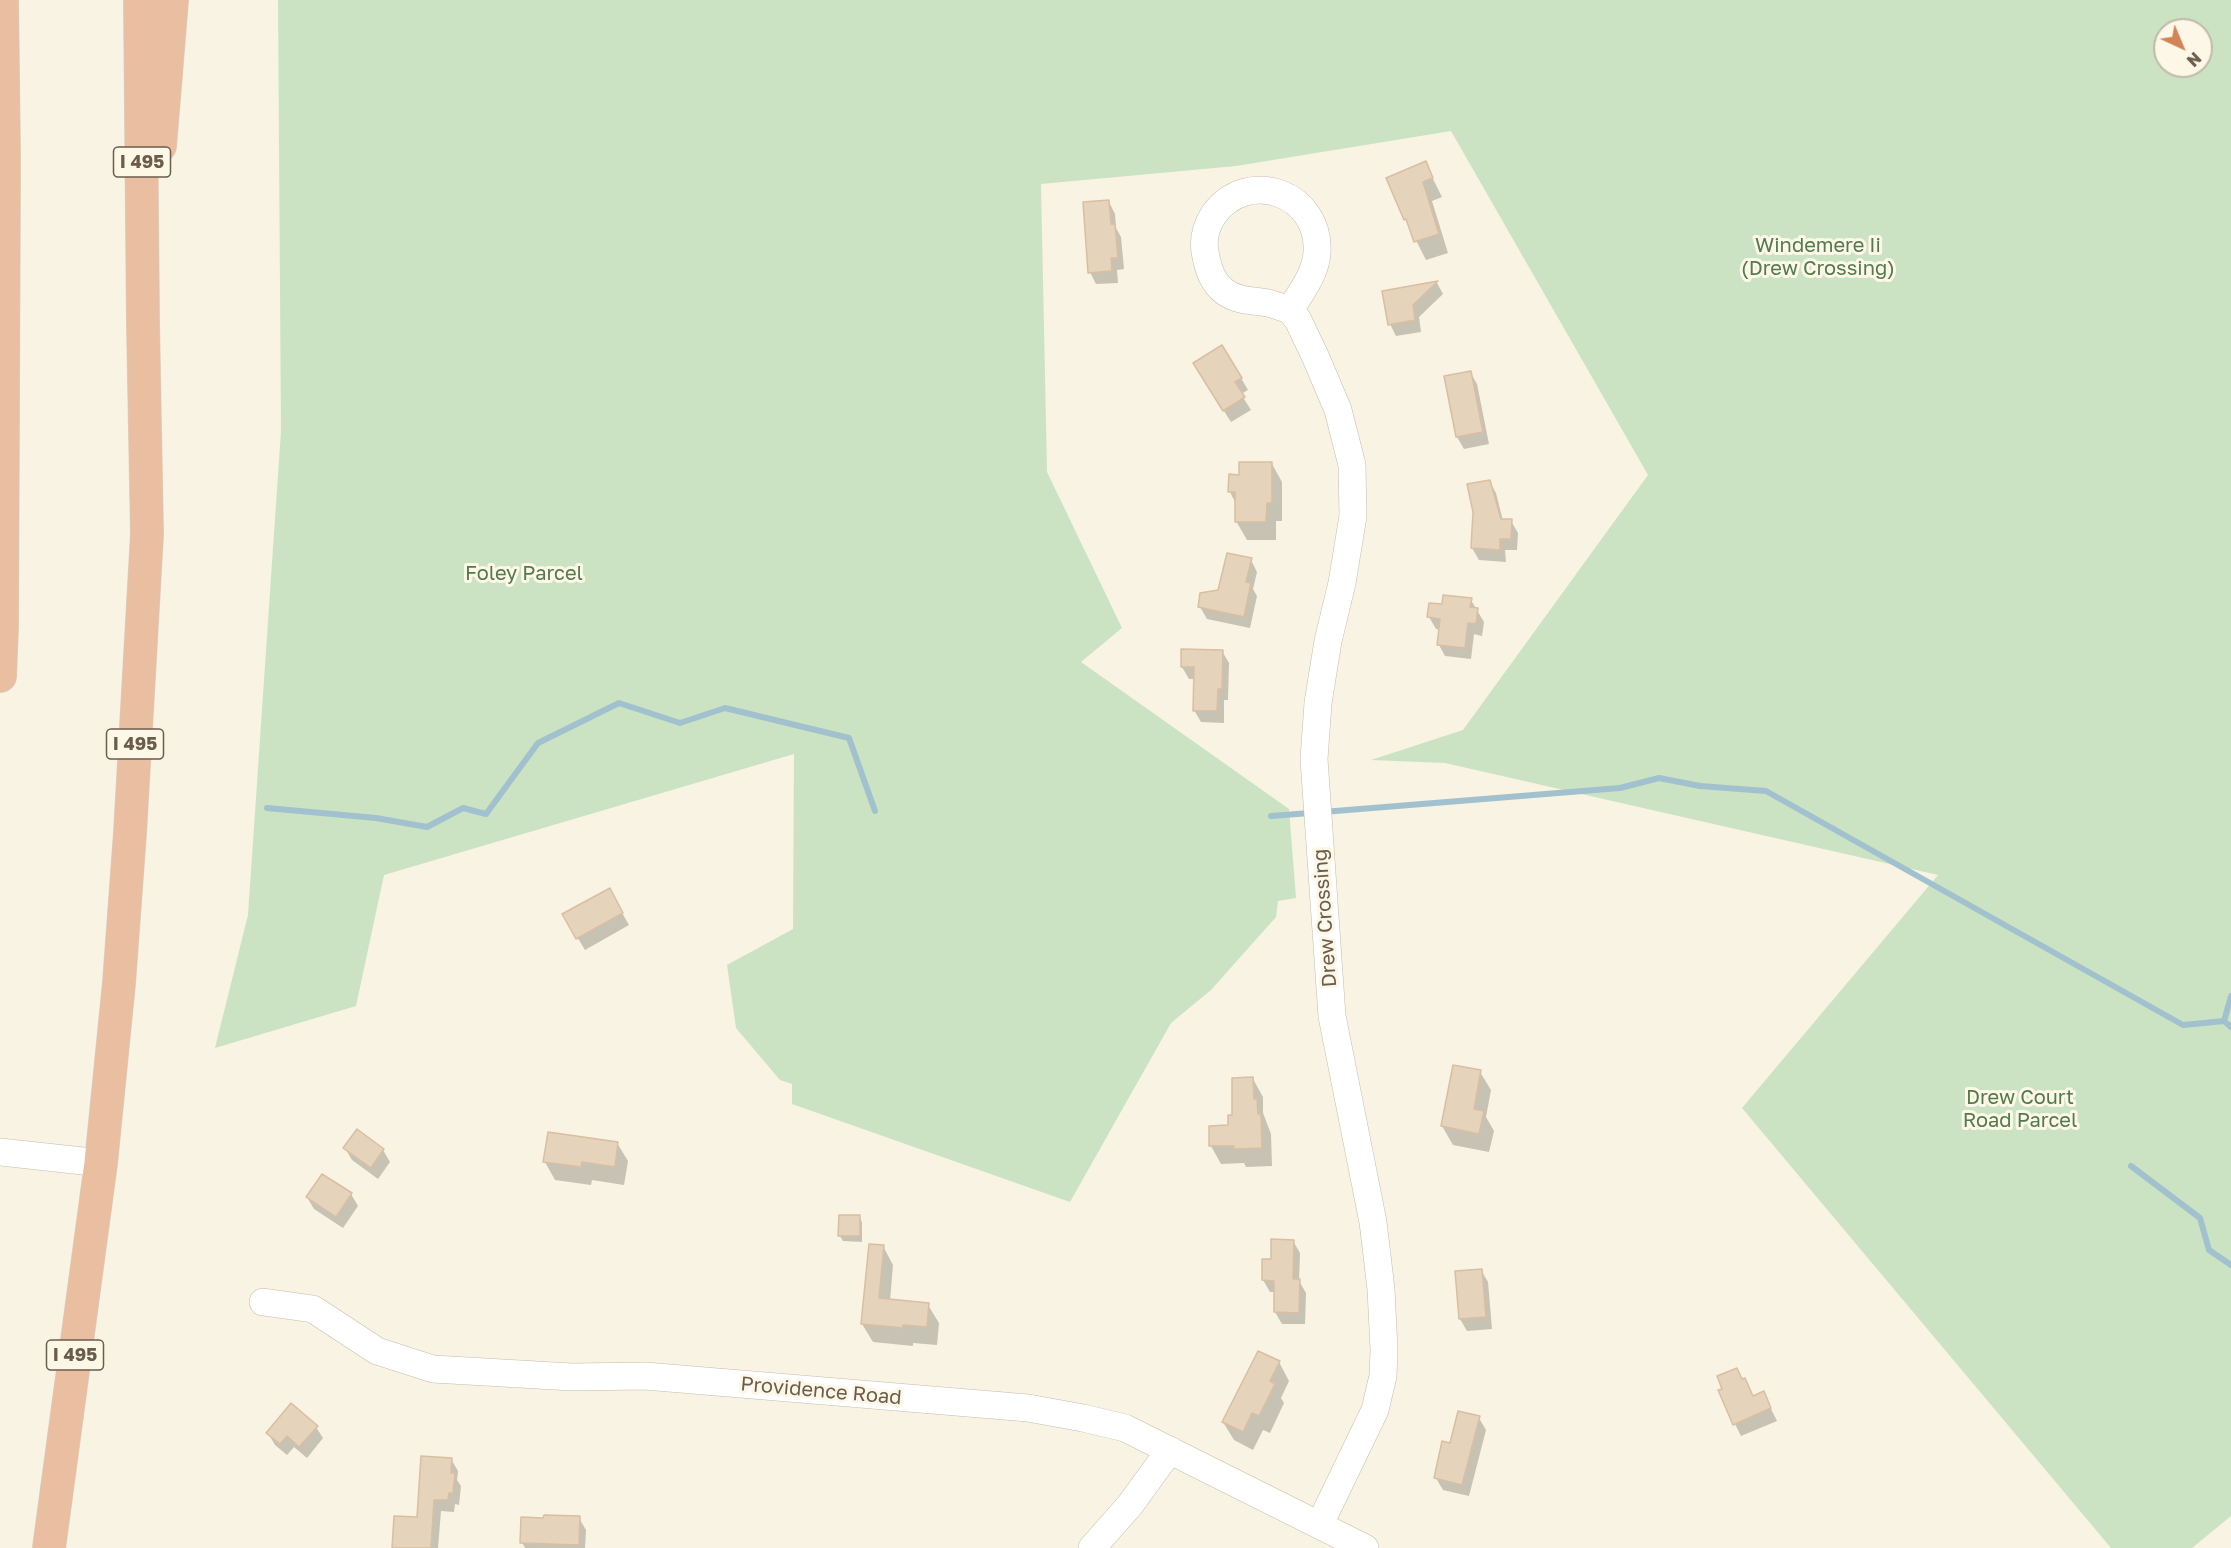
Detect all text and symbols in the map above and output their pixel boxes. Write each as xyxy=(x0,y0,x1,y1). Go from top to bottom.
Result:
north arrow xyxy=(2153,18,2213,78)
text: N xyxy=(2183,48,2205,71)
road number: I 495 xyxy=(114,147,170,177)
park label: Windemere Ii (Drew Crossing) xyxy=(1741,234,1895,281)
park label: Foley Parcel xyxy=(465,562,583,586)
road number: I 495 xyxy=(106,729,164,759)
street label: Drew Crossing xyxy=(1308,848,1342,988)
park label: Drew Court Road Parcel xyxy=(1963,1086,2077,1133)
road number: I 495 xyxy=(46,1340,104,1370)
street label: Providence Road xyxy=(739,1372,903,1410)

